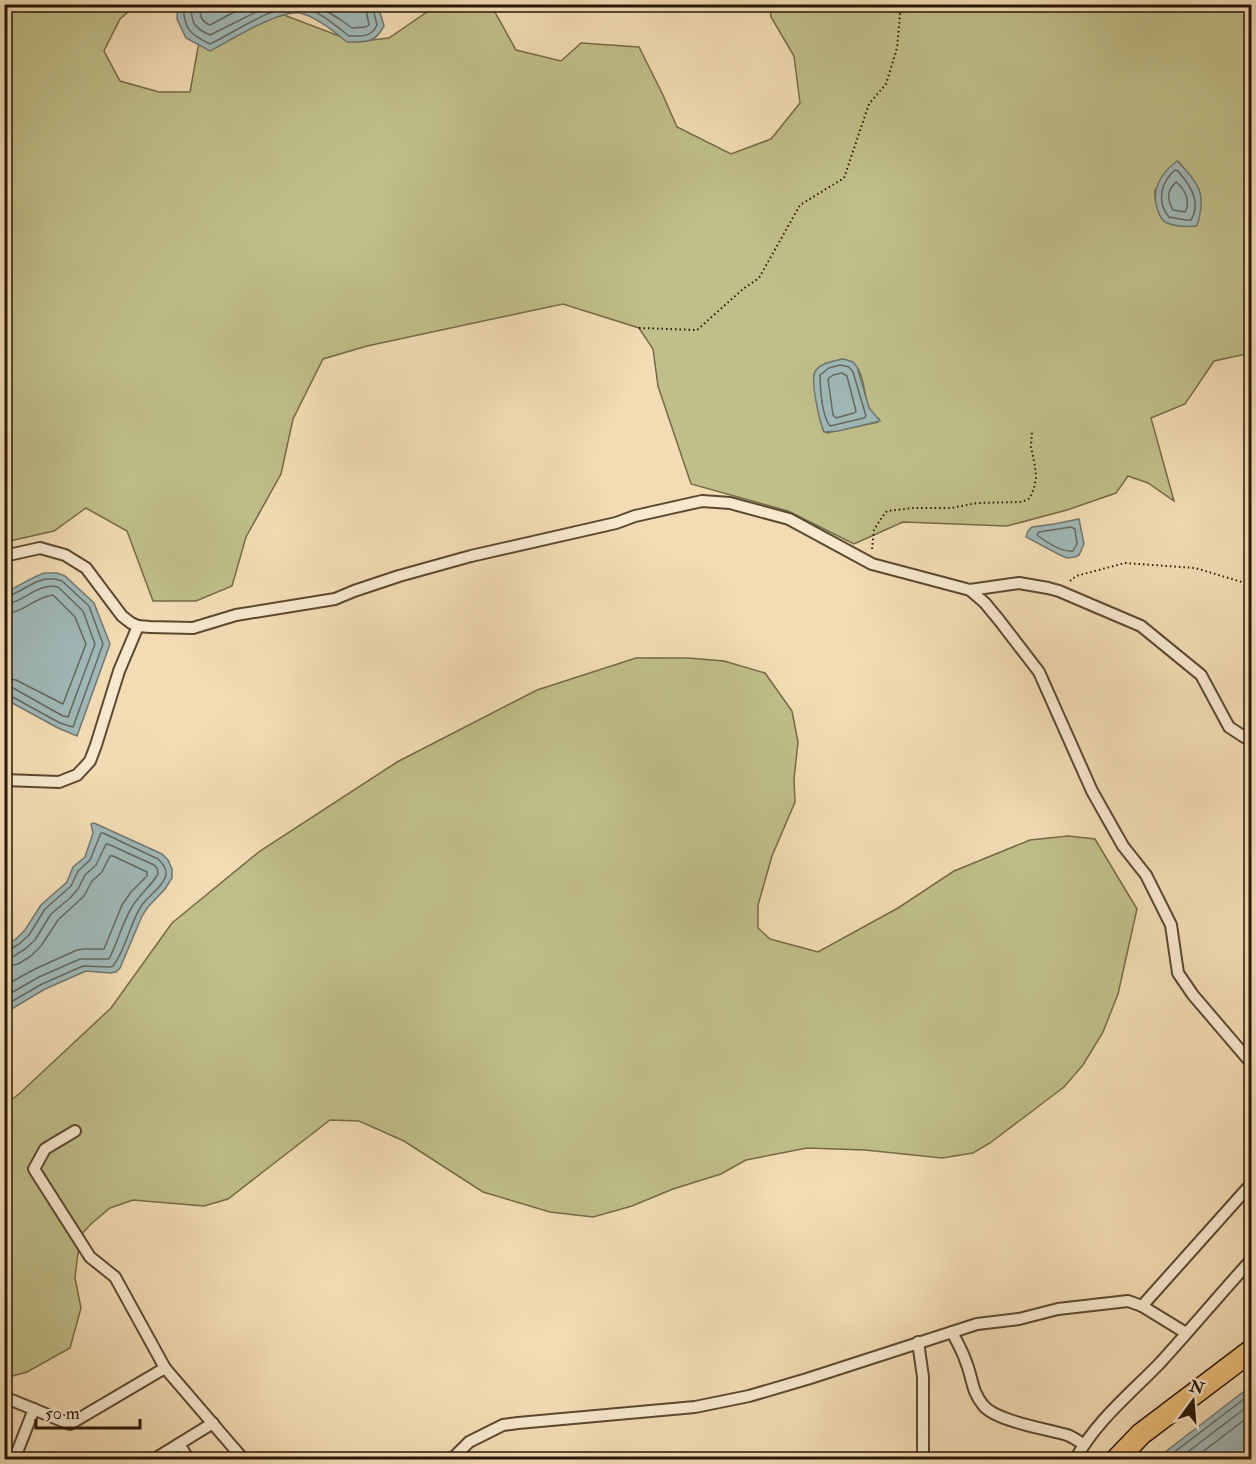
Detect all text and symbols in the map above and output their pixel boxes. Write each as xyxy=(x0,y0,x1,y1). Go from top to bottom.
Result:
north arrow xyxy=(1163,1371,1223,1431)
text: N xyxy=(1186,1376,1207,1399)
scale bar xyxy=(36,1392,140,1430)
text: 50 m xyxy=(45,1402,80,1425)

